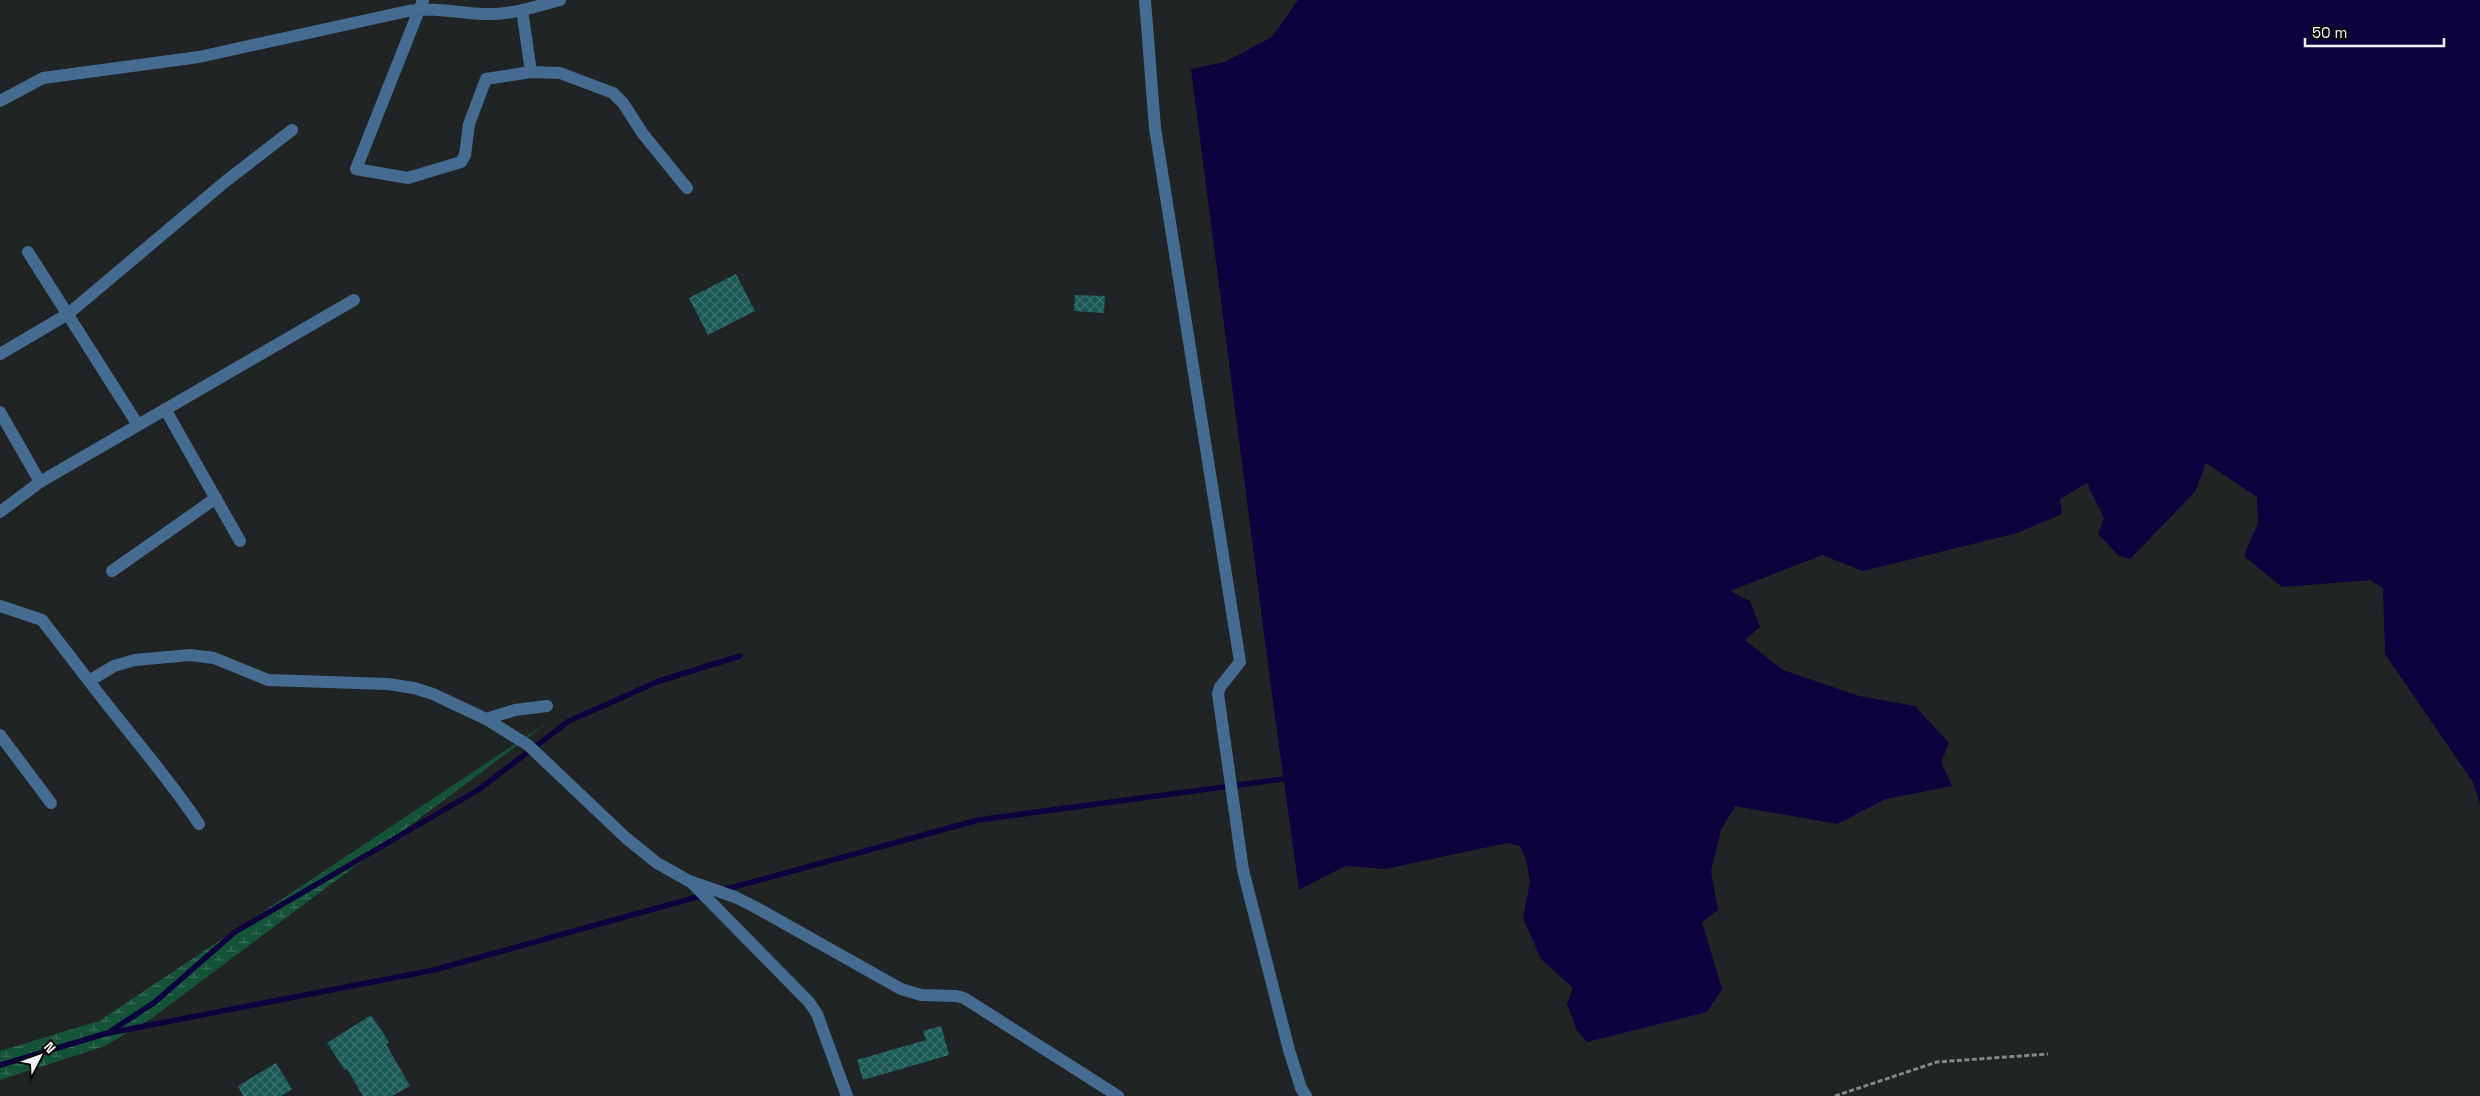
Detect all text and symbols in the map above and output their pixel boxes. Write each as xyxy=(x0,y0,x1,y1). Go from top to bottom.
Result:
scale bar xyxy=(2305,15,2444,47)
text: 50 m xyxy=(2312,23,2347,42)
north arrow xyxy=(15,1031,65,1081)
text: N xyxy=(40,1038,60,1057)

